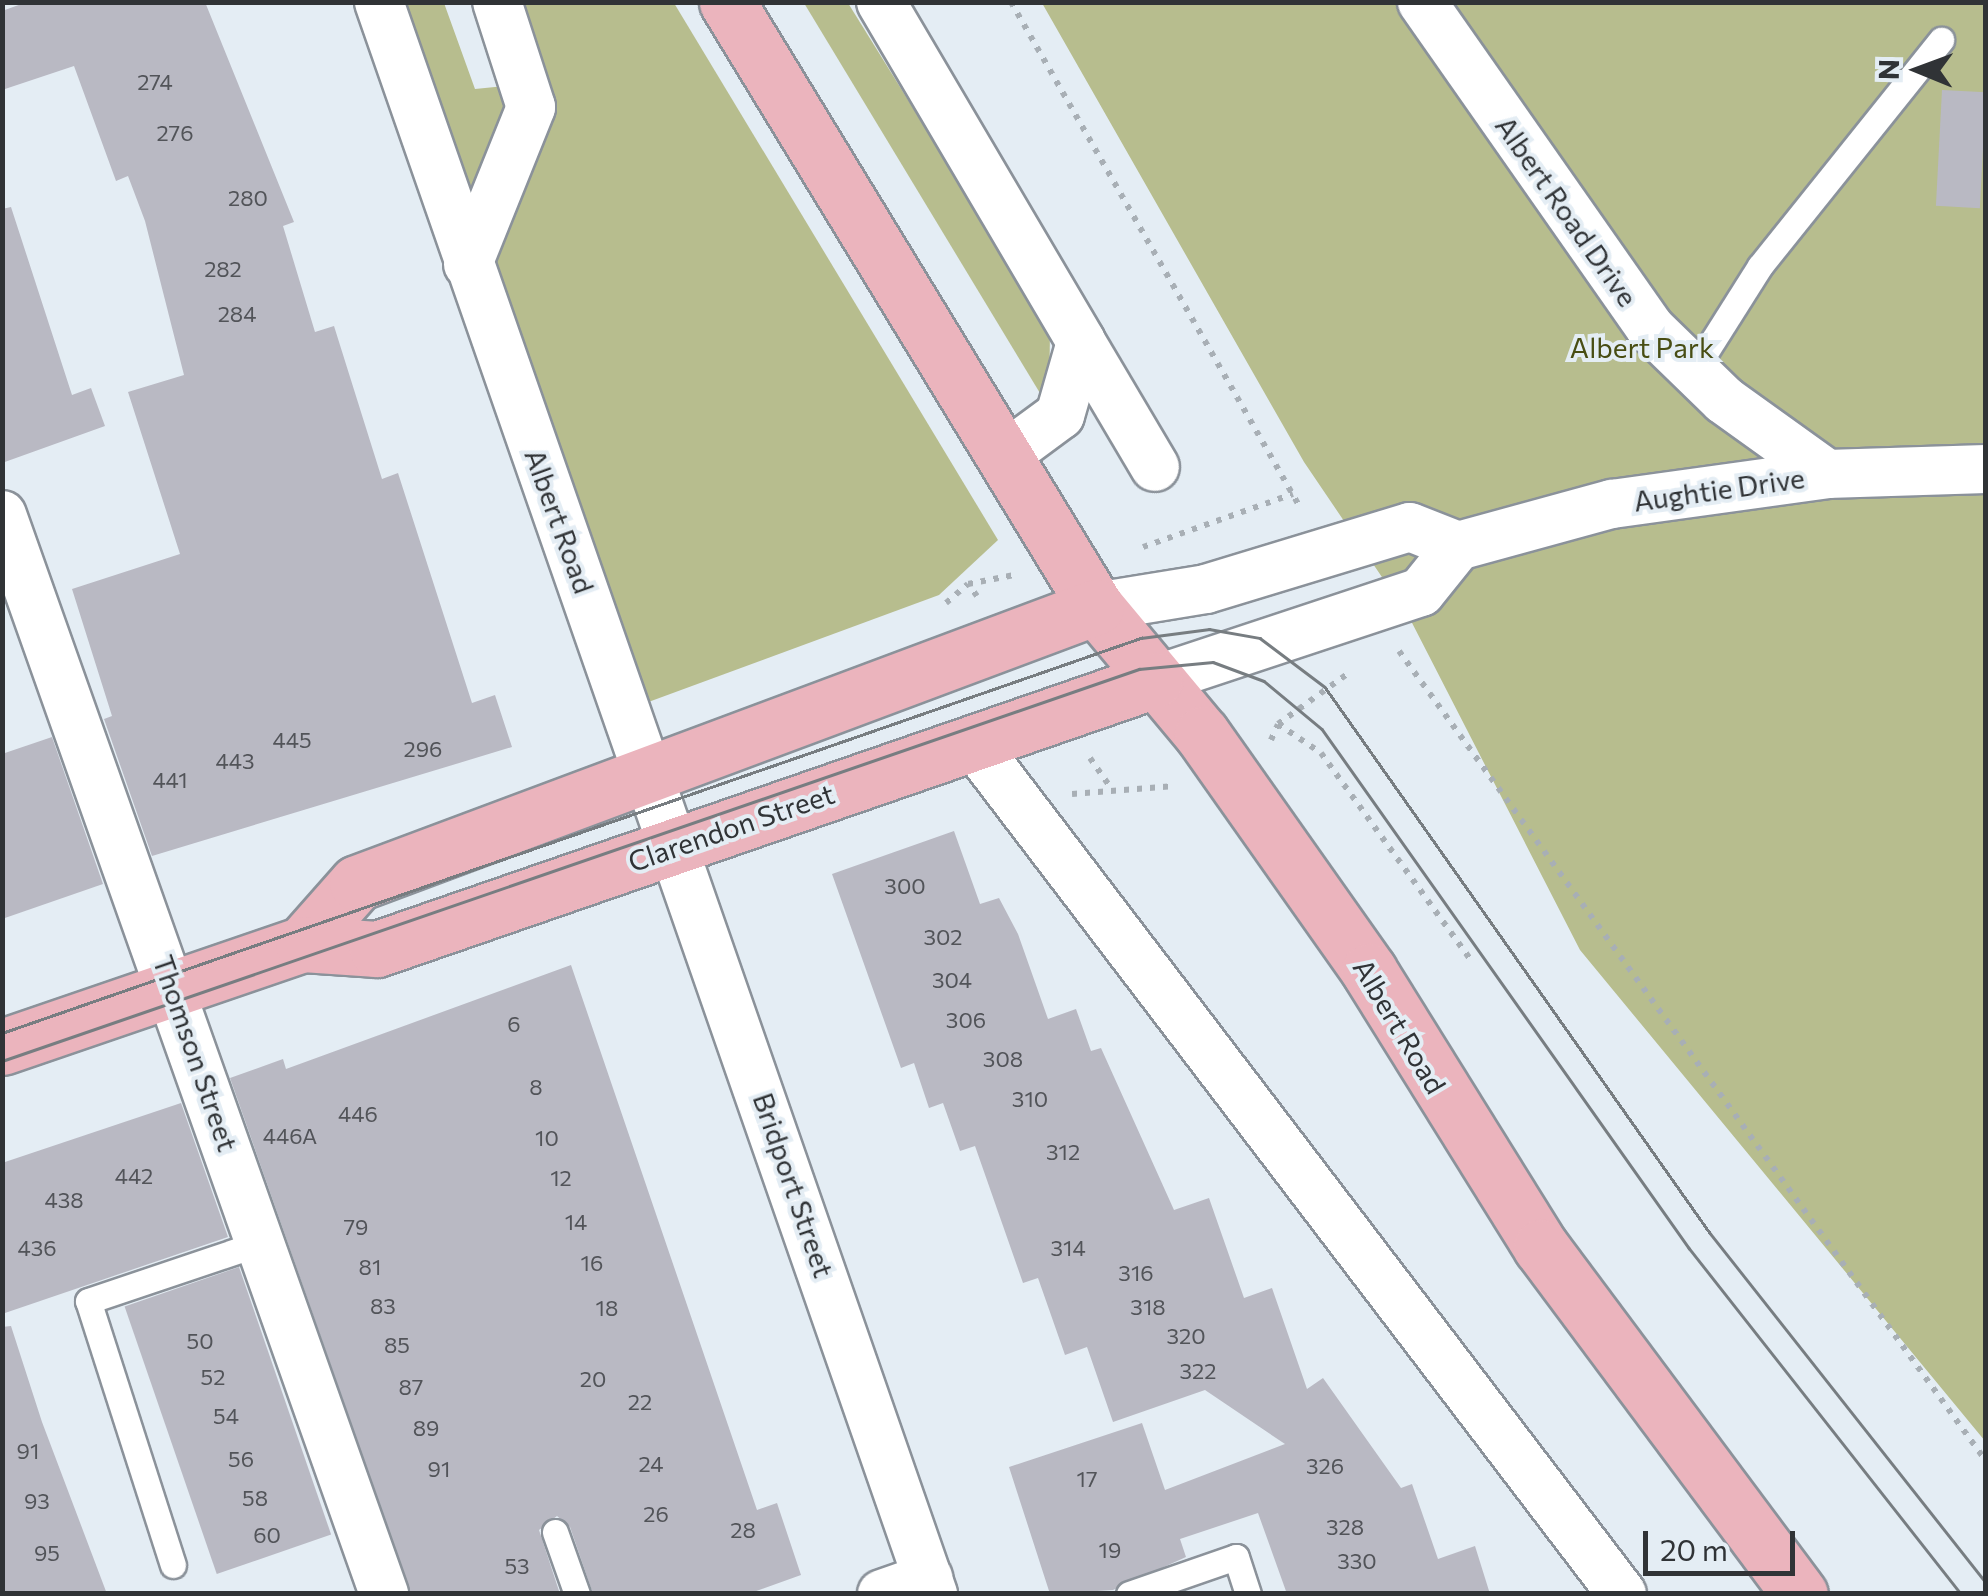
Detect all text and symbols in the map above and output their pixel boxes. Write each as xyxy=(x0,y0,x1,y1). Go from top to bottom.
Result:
north arrow xyxy=(1868,20,1968,120)
text: N xyxy=(1871,59,1905,80)
house number: 274 xyxy=(137,69,173,95)
street label: Albert Road Drive xyxy=(1489,110,1645,312)
house number: 276 xyxy=(156,120,194,146)
house number: 280 xyxy=(228,185,268,211)
house number: 282 xyxy=(204,256,242,282)
house number: 284 xyxy=(218,301,256,327)
park label: Albert Park xyxy=(1570,330,1714,364)
street label: Albert Road xyxy=(518,444,602,598)
street label: Aughtie Drive xyxy=(1631,460,1807,518)
house number: 445 xyxy=(272,727,312,753)
house number: 296 xyxy=(404,736,442,762)
house number: 443 xyxy=(216,748,254,774)
house number: 441 xyxy=(152,767,188,793)
street label: Clarendon Street xyxy=(623,776,839,878)
house number: 300 xyxy=(884,873,926,899)
house number: 302 xyxy=(923,924,963,950)
street label: Thomson Street xyxy=(147,951,245,1155)
street label: Albert Road xyxy=(1347,953,1453,1099)
house number: 304 xyxy=(932,967,972,993)
house number: 306 xyxy=(946,1007,986,1033)
house number: 6 xyxy=(507,1011,521,1037)
house number: 308 xyxy=(983,1046,1023,1072)
house number: 8 xyxy=(529,1074,543,1100)
house number: 310 xyxy=(1012,1086,1048,1112)
street label: Bridport Street xyxy=(747,1088,841,1282)
house number: 446 xyxy=(338,1101,378,1127)
house number: 446A xyxy=(263,1123,317,1149)
house number: 10 xyxy=(535,1125,559,1151)
house number: 312 xyxy=(1046,1139,1080,1165)
house number: 442 xyxy=(115,1163,153,1189)
house number: 12 xyxy=(550,1165,572,1191)
house number: 438 xyxy=(44,1187,84,1213)
house number: 14 xyxy=(565,1209,587,1235)
house number: 79 xyxy=(344,1214,368,1240)
house number: 436 xyxy=(17,1235,57,1261)
house number: 314 xyxy=(1050,1235,1086,1261)
house number: 16 xyxy=(581,1250,603,1276)
house number: 81 xyxy=(359,1254,381,1280)
house number: 316 xyxy=(1118,1260,1154,1286)
house number: 83 xyxy=(370,1293,396,1319)
house number: 318 xyxy=(1130,1294,1166,1320)
house number: 18 xyxy=(596,1295,618,1321)
house number: 320 xyxy=(1167,1323,1205,1349)
house number: 50 xyxy=(187,1328,213,1354)
house number: 85 xyxy=(384,1332,410,1358)
house number: 322 xyxy=(1180,1358,1216,1384)
house number: 52 xyxy=(201,1364,225,1390)
house number: 20 xyxy=(580,1366,606,1392)
house number: 87 xyxy=(399,1374,423,1400)
house number: 22 xyxy=(628,1389,652,1415)
house number: 54 xyxy=(213,1403,239,1429)
house number: 89 xyxy=(413,1415,439,1441)
house number: 91 xyxy=(17,1438,39,1464)
house number: 56 xyxy=(228,1446,254,1472)
house number: 24 xyxy=(638,1451,664,1477)
house number: 326 xyxy=(1306,1453,1344,1479)
house number: 91 xyxy=(428,1456,450,1482)
house number: 17 xyxy=(1076,1466,1098,1492)
house number: 58 xyxy=(242,1485,268,1511)
house number: 93 xyxy=(24,1488,50,1514)
house number: 26 xyxy=(643,1501,669,1527)
scale bar xyxy=(1648,1511,1800,1573)
house number: 328 xyxy=(1326,1514,1364,1540)
house number: 28 xyxy=(730,1517,756,1543)
house number: 60 xyxy=(253,1522,281,1548)
text: 20 m xyxy=(1660,1530,1728,1567)
house number: 19 xyxy=(1099,1537,1121,1563)
house number: 95 xyxy=(34,1540,60,1566)
house number: 330 xyxy=(1337,1548,1377,1574)
house number: 53 xyxy=(504,1553,530,1579)

